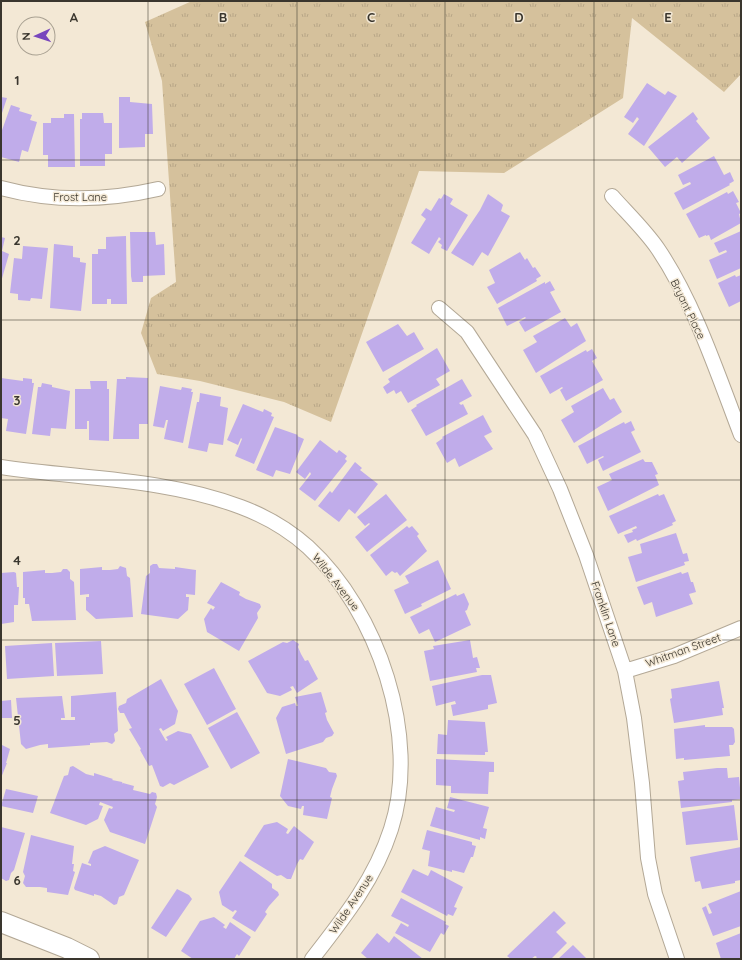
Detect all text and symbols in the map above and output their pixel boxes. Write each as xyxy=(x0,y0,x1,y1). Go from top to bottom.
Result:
text: A xyxy=(70,9,79,25)
text: B xyxy=(219,9,227,25)
text: C xyxy=(367,9,375,25)
text: D xyxy=(514,9,524,25)
text: E xyxy=(664,9,672,25)
north arrow xyxy=(16,16,56,56)
text: N xyxy=(19,32,33,41)
text: 1 xyxy=(14,72,20,88)
street label: Frost Lane xyxy=(53,190,107,204)
text: 2 xyxy=(13,232,21,248)
street label: Bryant Place xyxy=(667,277,709,341)
text: 3 xyxy=(14,392,21,408)
street label: Wilde Avenue xyxy=(309,551,363,613)
text: 4 xyxy=(13,552,21,568)
street label: Franklin Lane xyxy=(588,579,624,649)
street label: Whitman Street xyxy=(643,630,723,670)
text: 5 xyxy=(13,712,21,728)
text: 6 xyxy=(13,872,21,888)
street label: Wilde Avenue xyxy=(326,872,376,936)

